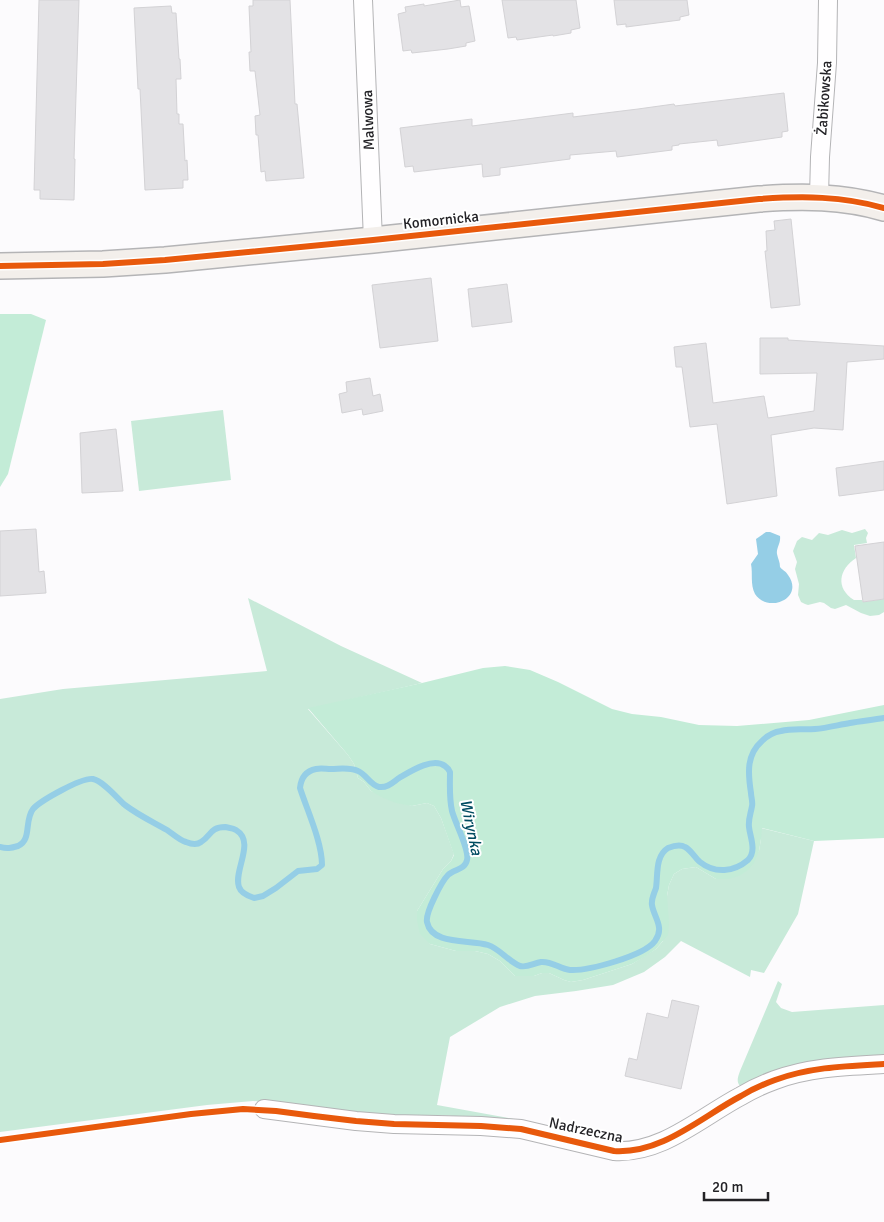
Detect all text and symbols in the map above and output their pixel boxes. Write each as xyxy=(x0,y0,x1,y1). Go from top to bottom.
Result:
street label: Żabikowska xyxy=(812,60,836,136)
street label: Malwowa xyxy=(358,89,378,151)
street label: Komornicka xyxy=(402,207,480,233)
water label: Wirynka xyxy=(455,797,487,858)
street label: Nadrzeczna xyxy=(548,1113,624,1147)
scale bar xyxy=(704,1170,768,1202)
text: 20 m xyxy=(712,1178,743,1196)

